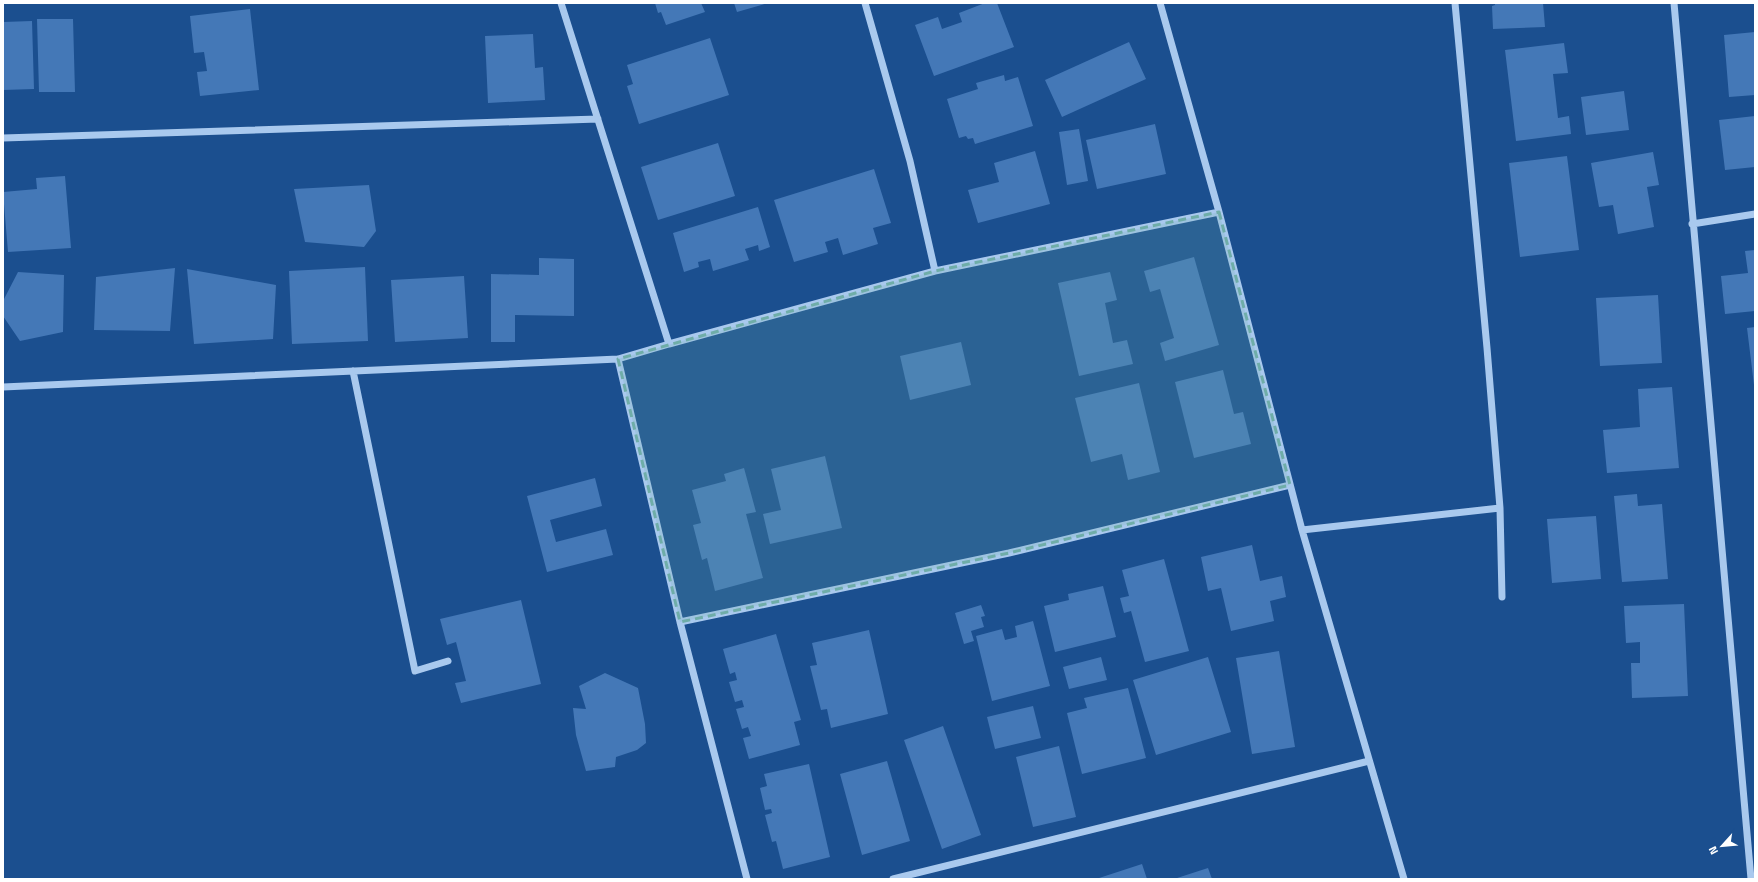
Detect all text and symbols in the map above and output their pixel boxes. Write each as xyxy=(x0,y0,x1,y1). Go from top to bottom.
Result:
north arrow xyxy=(1702,826,1742,866)
text: N xyxy=(1704,844,1722,858)

